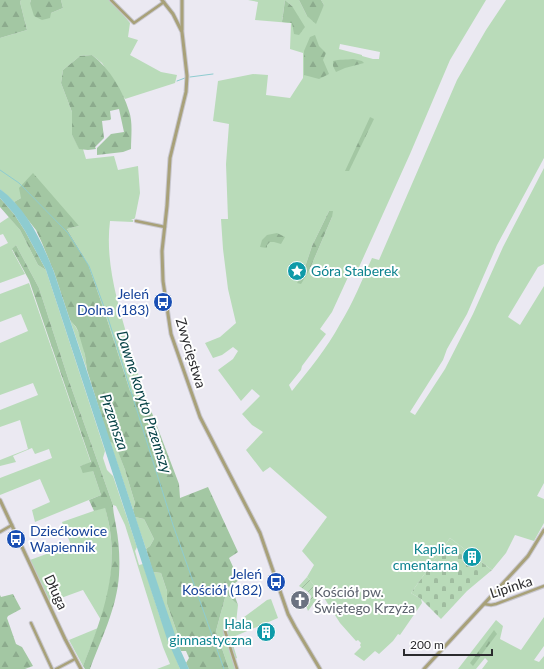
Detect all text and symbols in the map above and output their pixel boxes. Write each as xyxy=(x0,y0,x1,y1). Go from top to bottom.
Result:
place icon: Góra Staberek xyxy=(286,260,308,282)
place label: Góra Staberek xyxy=(311,262,399,279)
place label: Jeleń Dolna (183) xyxy=(77,285,149,318)
bus stop icon: Jeleń Dolna (183) xyxy=(152,291,174,313)
street label: Zwycięstwa xyxy=(173,316,210,390)
water label: Dawne koryto Przemszy xyxy=(113,328,177,476)
water label: Przemsza xyxy=(97,391,133,453)
place label: Dziećkowice Wapiennik xyxy=(30,522,107,555)
bus stop icon: Dziećkowice Wapiennik xyxy=(5,528,27,550)
place label: Kaplica cmentarna xyxy=(393,540,458,573)
building icon: Kaplica cmentarna xyxy=(461,546,483,568)
place label: Jeleń Kościół (182) xyxy=(182,565,262,598)
street label: Długa xyxy=(41,571,72,612)
bus stop icon: Jeleń Kościół (182) xyxy=(265,571,287,593)
street label: Lipinka xyxy=(487,572,534,601)
place label: Kościół pw. Świętego Krzyża xyxy=(314,583,415,616)
church icon: Kościół pw. Świętego Krzyża xyxy=(289,589,311,611)
place label: Hala gimnastyczna xyxy=(169,615,252,648)
building icon: Hala gimnastyczna xyxy=(255,621,277,643)
scale bar xyxy=(404,631,492,657)
text: 200 m xyxy=(410,637,444,652)

